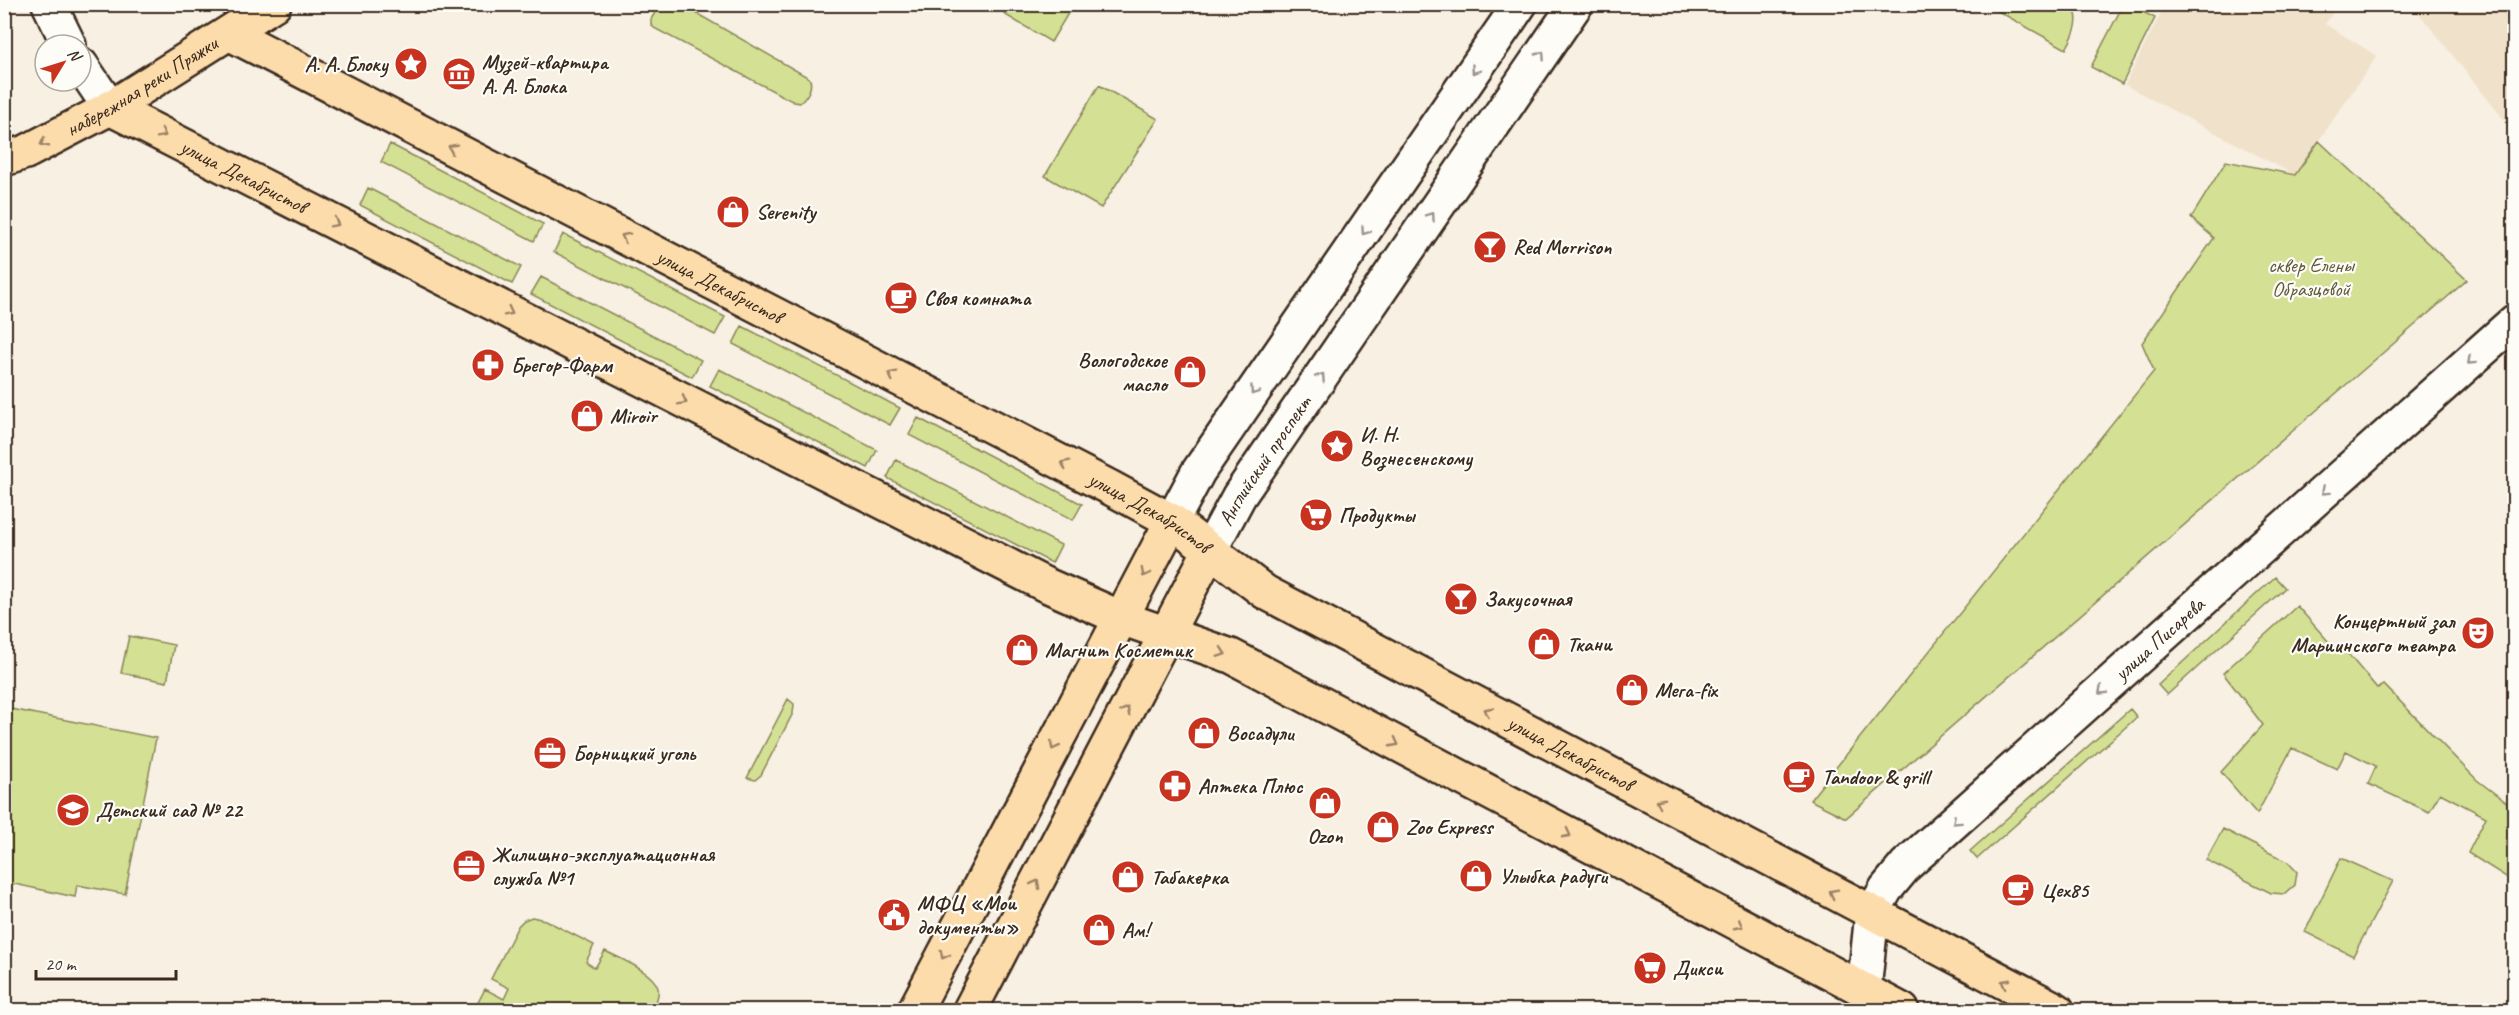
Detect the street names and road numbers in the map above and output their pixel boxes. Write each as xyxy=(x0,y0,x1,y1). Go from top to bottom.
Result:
street label: набережная реки Пряжки xyxy=(61,29,224,142)
street label: улица Декабристов xyxy=(175,132,314,221)
street label: улица Декабристов xyxy=(651,242,790,331)
street label: Английский проспект xyxy=(1212,389,1318,530)
street label: улица Декабристов xyxy=(1082,465,1219,561)
street label: улица Писарева xyxy=(2107,591,2211,687)
street label: улица Декабристов xyxy=(1501,709,1641,799)

